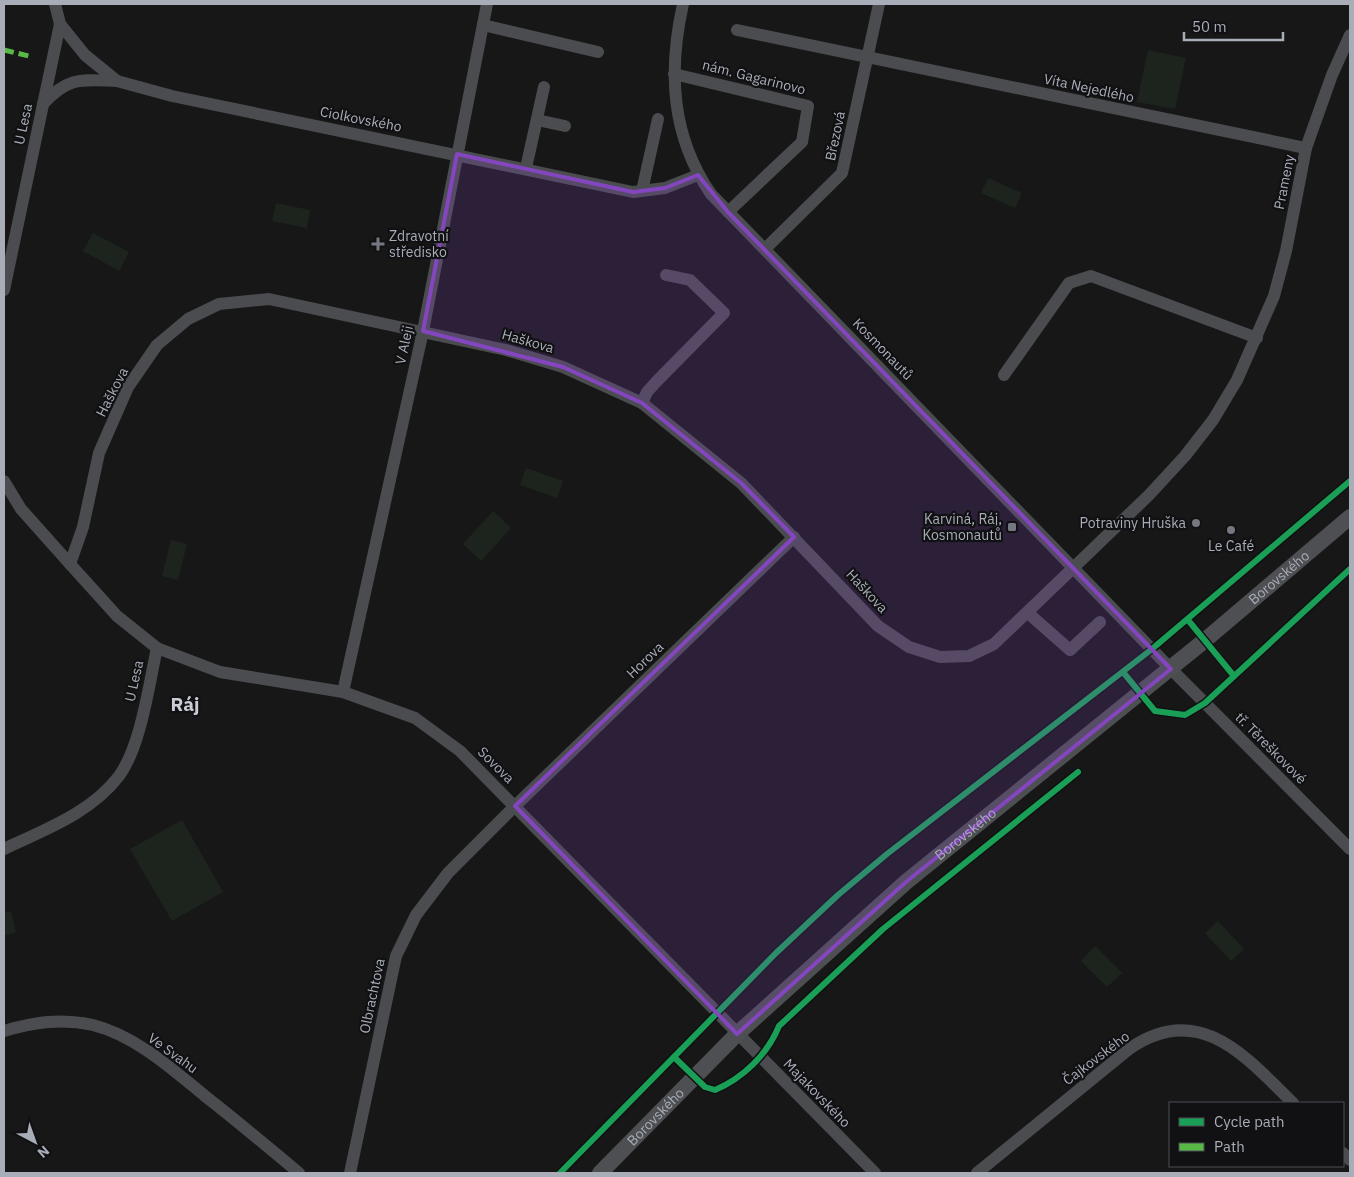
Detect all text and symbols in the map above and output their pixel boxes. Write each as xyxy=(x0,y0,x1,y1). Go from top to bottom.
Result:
scale bar xyxy=(1184,10,1283,42)
text: 50 m xyxy=(1192,17,1227,36)
street label: nám. Gagarinovo xyxy=(701,55,808,99)
street label: Víta Nejedlého xyxy=(1042,70,1136,106)
street label: U Lesa xyxy=(10,101,36,146)
street label: Ciolkovského xyxy=(319,102,404,136)
street label: Březová xyxy=(821,109,849,162)
street label: Prameny xyxy=(1270,153,1298,211)
place label: Zdravotní středisko xyxy=(389,227,449,261)
marker: Zdravotní středisko xyxy=(371,237,385,251)
street label: Kosmonautů xyxy=(849,314,917,384)
street label: V Aleji xyxy=(391,324,417,366)
street label: Haškova xyxy=(500,325,557,357)
street label: Haškova xyxy=(92,364,132,420)
place label: Karviná, Ráj, Kosmonautů xyxy=(923,510,1002,544)
place label: Potraviny Hruška xyxy=(1079,514,1187,532)
marker: Potraviny Hruška xyxy=(1190,517,1202,529)
marker: Karviná, Ráj, Kosmonautů xyxy=(1006,521,1018,533)
marker: Le Café xyxy=(1225,524,1237,536)
place label: Le Café xyxy=(1208,537,1254,555)
street label: Borovského xyxy=(1245,546,1313,608)
street label: Haškova xyxy=(842,565,892,617)
street label: Horova xyxy=(623,638,668,682)
street label: U Lesa xyxy=(121,658,148,703)
district label: Ráj xyxy=(171,692,199,716)
street label: tř. Těreškovové xyxy=(1231,708,1311,788)
street label: Sovova xyxy=(474,743,519,788)
street label: Borovského xyxy=(931,803,1000,864)
street label: Olbrachtova xyxy=(355,956,389,1035)
street label: Čajkovského xyxy=(1058,1026,1133,1089)
street label: Ve Svahu xyxy=(145,1029,201,1077)
street label: Majakovského xyxy=(780,1055,855,1131)
street label: Borovského xyxy=(623,1084,688,1149)
legend xyxy=(1169,1102,1344,1167)
text: Cycle path xyxy=(1214,1112,1285,1131)
north arrow xyxy=(10,1117,60,1167)
text: Path xyxy=(1214,1137,1245,1156)
text: N xyxy=(34,1142,53,1162)

